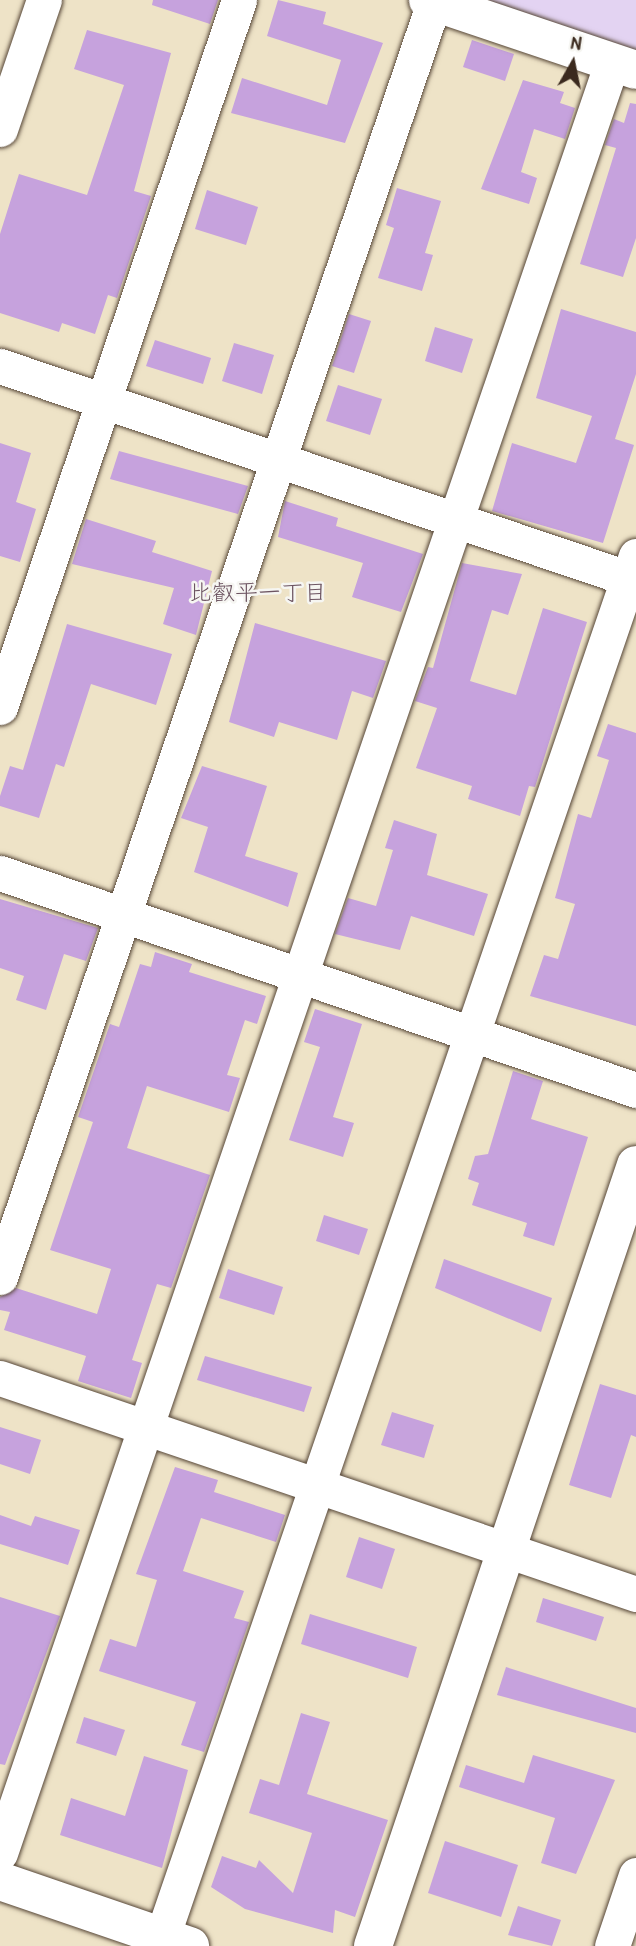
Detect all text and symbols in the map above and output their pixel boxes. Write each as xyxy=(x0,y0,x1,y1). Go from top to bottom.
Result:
north arrow xyxy=(538,28,608,98)
text: N xyxy=(569,29,583,56)
district label: 比叡平一丁目 xyxy=(189,578,327,606)

